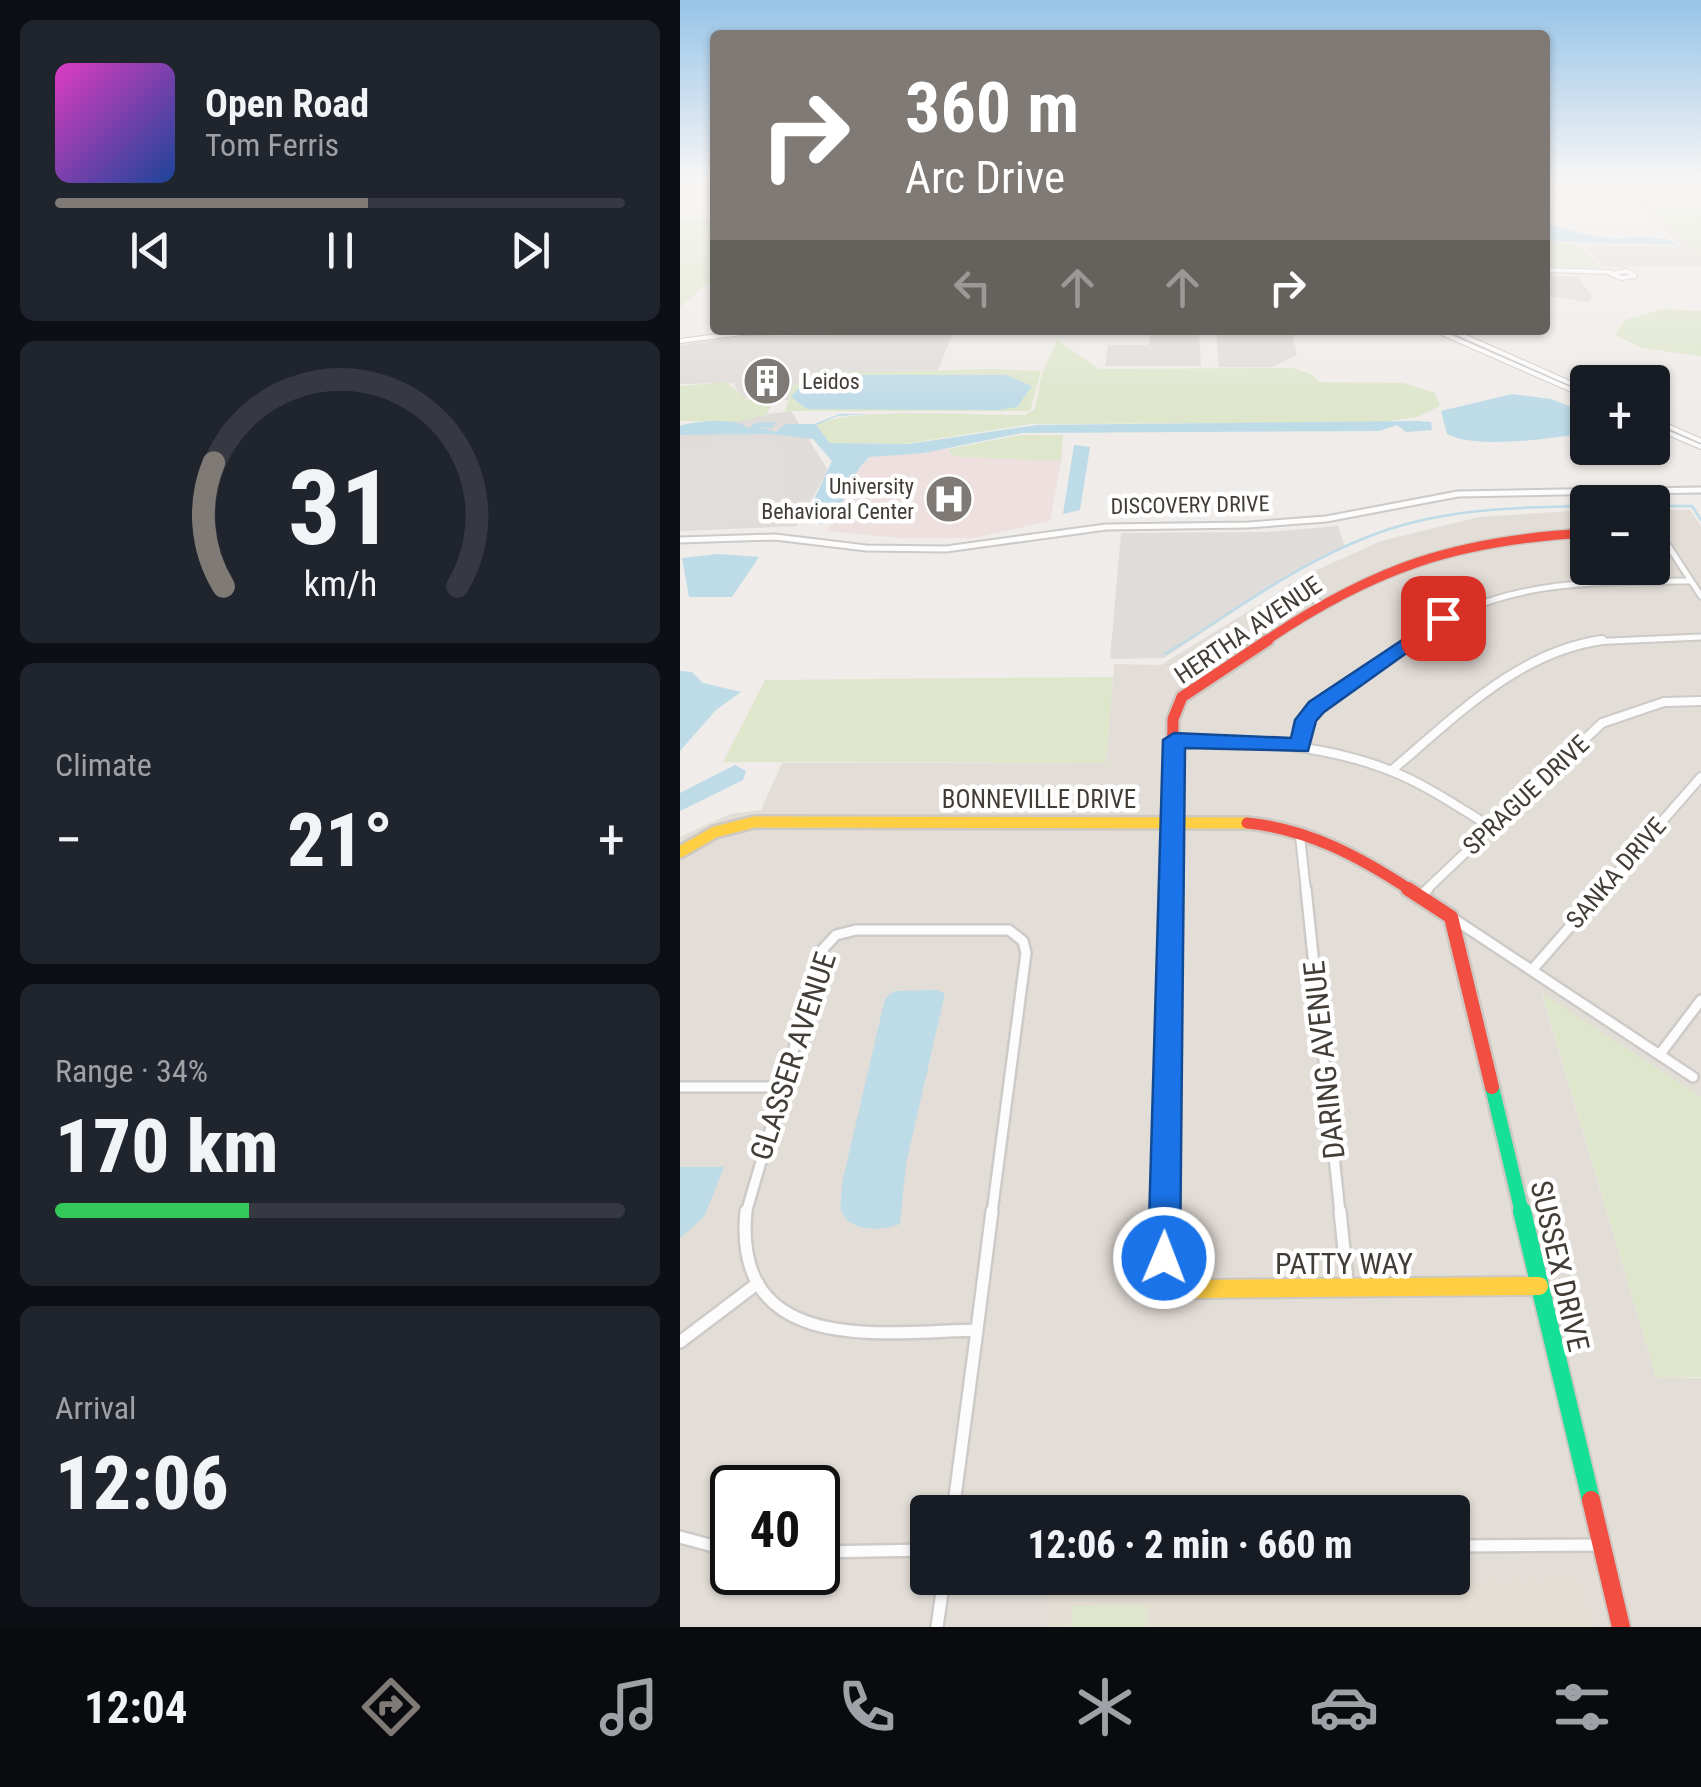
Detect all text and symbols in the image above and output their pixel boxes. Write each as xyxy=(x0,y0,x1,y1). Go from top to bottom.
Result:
text: 360 m xyxy=(905,67,1079,149)
icon: right xyxy=(740,70,870,200)
text: Open Road xyxy=(205,82,369,126)
text: Tom Ferris xyxy=(205,126,339,164)
text: Arc Drive xyxy=(905,151,1065,204)
icon: previous xyxy=(123,223,178,278)
icon: pause xyxy=(313,223,368,278)
icon: next xyxy=(503,223,558,278)
icon: left xyxy=(945,260,1000,315)
icon: ahead xyxy=(1050,260,1105,315)
icon: ahead xyxy=(1155,260,1210,315)
icon: right xyxy=(1260,260,1315,315)
building icon: Leidos xyxy=(741,355,793,407)
map controls xyxy=(1570,365,1670,585)
button: + xyxy=(1570,365,1670,465)
place label: Leidos xyxy=(802,369,860,394)
text: 31 xyxy=(287,448,393,569)
hospital icon: University Behavioral Center xyxy=(923,473,975,525)
place label: University Behavioral Center xyxy=(761,474,914,524)
button: − xyxy=(1570,485,1670,585)
street label: DISCOVERY DRIVE xyxy=(1110,491,1270,519)
text: km/h xyxy=(303,563,377,605)
street label: HERTHA AVENUE xyxy=(1169,570,1327,690)
pin xyxy=(1401,576,1486,661)
icon: arrive xyxy=(1416,591,1471,646)
street label: SPRAGUE DRIVE xyxy=(1457,729,1595,861)
text: Climate xyxy=(55,746,152,784)
street label: BONNEVILLE DRIVE xyxy=(942,785,1136,814)
text: 21° xyxy=(287,796,393,884)
text: − xyxy=(55,808,83,872)
text: + xyxy=(598,808,625,872)
street label: SANKA DRIVE xyxy=(1560,812,1672,934)
street label: GLASSER AVENUE xyxy=(743,948,843,1164)
street label: DARING AVENUE xyxy=(1296,959,1352,1161)
text: Range · 34% xyxy=(55,1052,208,1090)
text: 170 km xyxy=(55,1102,278,1190)
street label: SUSSEX DRIVE xyxy=(1523,1177,1597,1355)
position arrow xyxy=(1112,1206,1216,1310)
street label: PATTY WAY xyxy=(1275,1246,1413,1281)
text: Arrival xyxy=(55,1389,136,1427)
text: 12:06 xyxy=(55,1439,229,1527)
speed limit sign: 40 xyxy=(710,1465,840,1595)
text: 12:06 · 2 min · 660 m xyxy=(1028,1523,1352,1567)
icon: directions xyxy=(356,1672,426,1742)
icon: music xyxy=(594,1672,664,1742)
icon: phone xyxy=(832,1672,902,1742)
icon: climate xyxy=(1070,1672,1140,1742)
icon: car xyxy=(1309,1672,1379,1742)
icon: filters xyxy=(1547,1672,1617,1742)
text: 12:04 xyxy=(84,1681,187,1734)

